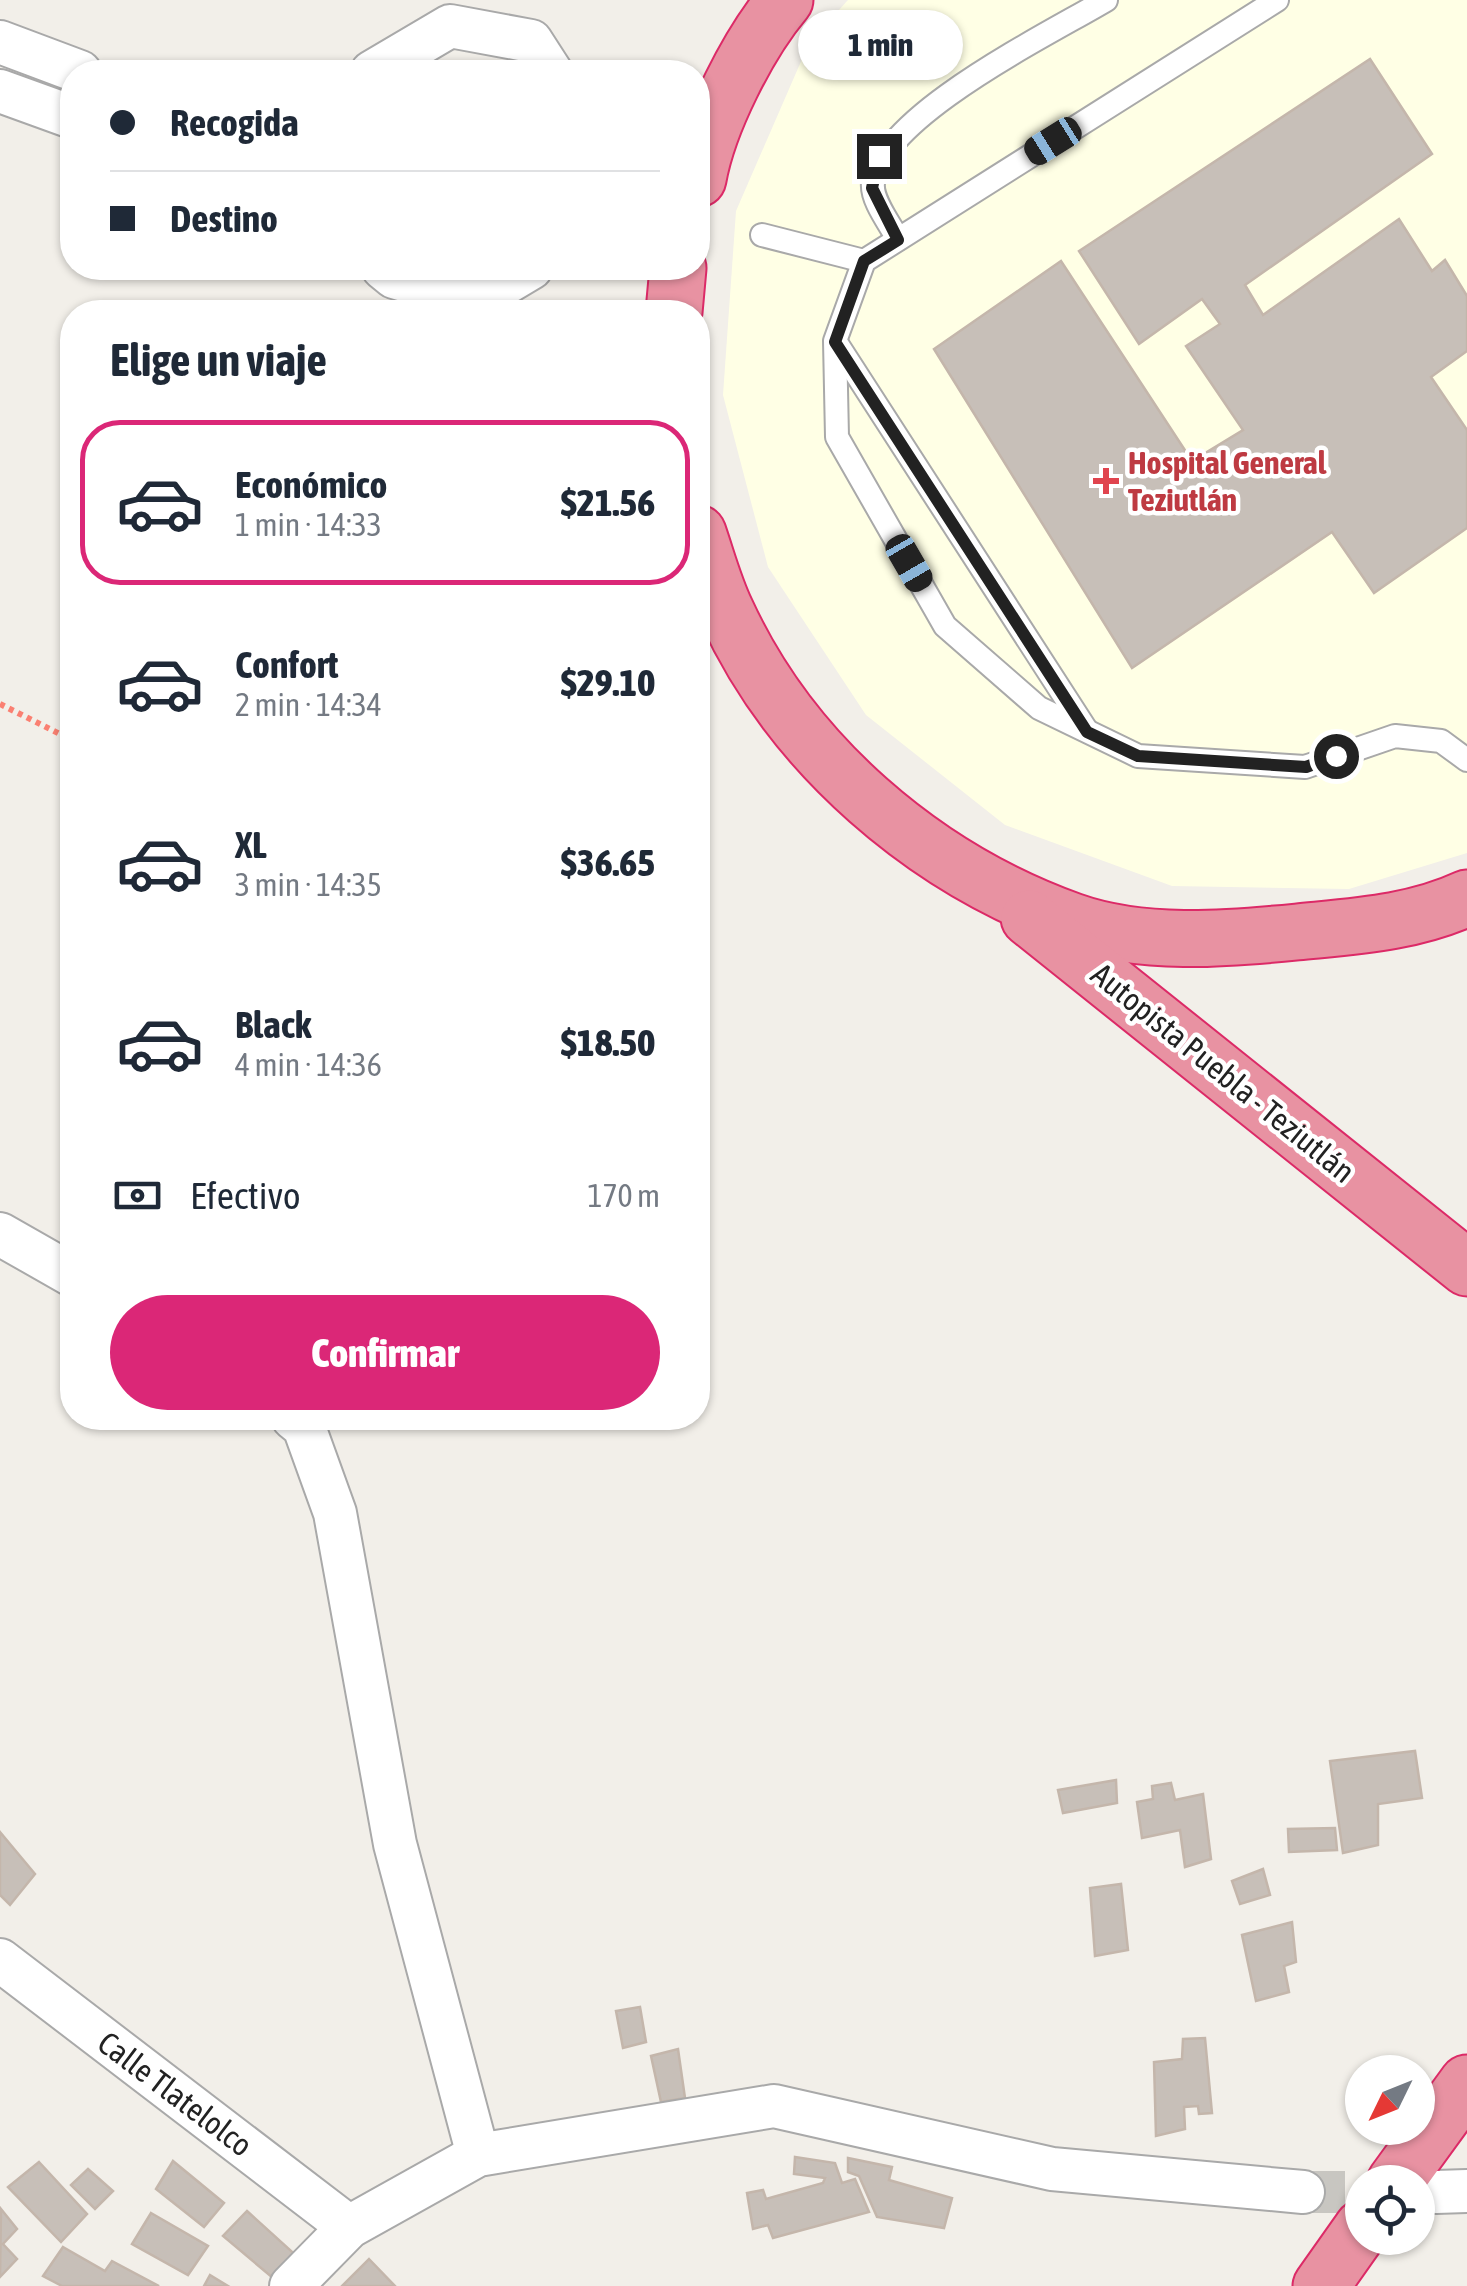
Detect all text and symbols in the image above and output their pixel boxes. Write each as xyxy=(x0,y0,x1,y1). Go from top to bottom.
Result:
callout: 1 min xyxy=(796,11,962,81)
text: 1 min xyxy=(848,26,913,63)
text: Recogida xyxy=(170,101,299,144)
car xyxy=(1020,112,1086,170)
route end xyxy=(857,134,902,179)
text: Destino xyxy=(170,197,278,240)
text: Elige un viaje xyxy=(110,334,327,386)
place label: Hospital General Teziutlán xyxy=(1128,444,1327,518)
icon: car xyxy=(115,458,205,548)
text: Económico xyxy=(235,463,387,506)
marker: Hospital General Teziutlán xyxy=(1093,468,1119,494)
text: $21.56 xyxy=(561,481,655,524)
text: 1 min · 14:33 xyxy=(235,506,382,543)
car xyxy=(881,530,937,596)
icon: car xyxy=(115,638,205,728)
text: Confort xyxy=(235,643,339,686)
text: $29.10 xyxy=(561,661,655,704)
text: 2 min · 14:34 xyxy=(235,686,382,723)
route start xyxy=(1314,734,1359,779)
icon: car xyxy=(115,818,205,908)
text: XL xyxy=(235,823,267,866)
text: $36.65 xyxy=(561,841,655,884)
text: 3 min · 14:35 xyxy=(235,866,382,903)
street label: Autopista Puebla - Teziutlán xyxy=(1084,955,1362,1190)
icon: car xyxy=(115,998,205,1088)
text: Black xyxy=(235,1003,312,1046)
text: $18.50 xyxy=(561,1021,655,1064)
text: 4 min · 14:36 xyxy=(235,1046,382,1083)
icon: cash xyxy=(110,1168,165,1223)
text: Efectivo xyxy=(190,1174,301,1217)
text: 170 m xyxy=(587,1177,660,1214)
button: Confirmar xyxy=(110,1295,660,1410)
street label: Calle Tlatelolco xyxy=(91,2024,260,2164)
north arrow xyxy=(1345,2055,1435,2145)
map controls xyxy=(1345,2055,1435,2255)
button: locate xyxy=(1345,2165,1435,2255)

